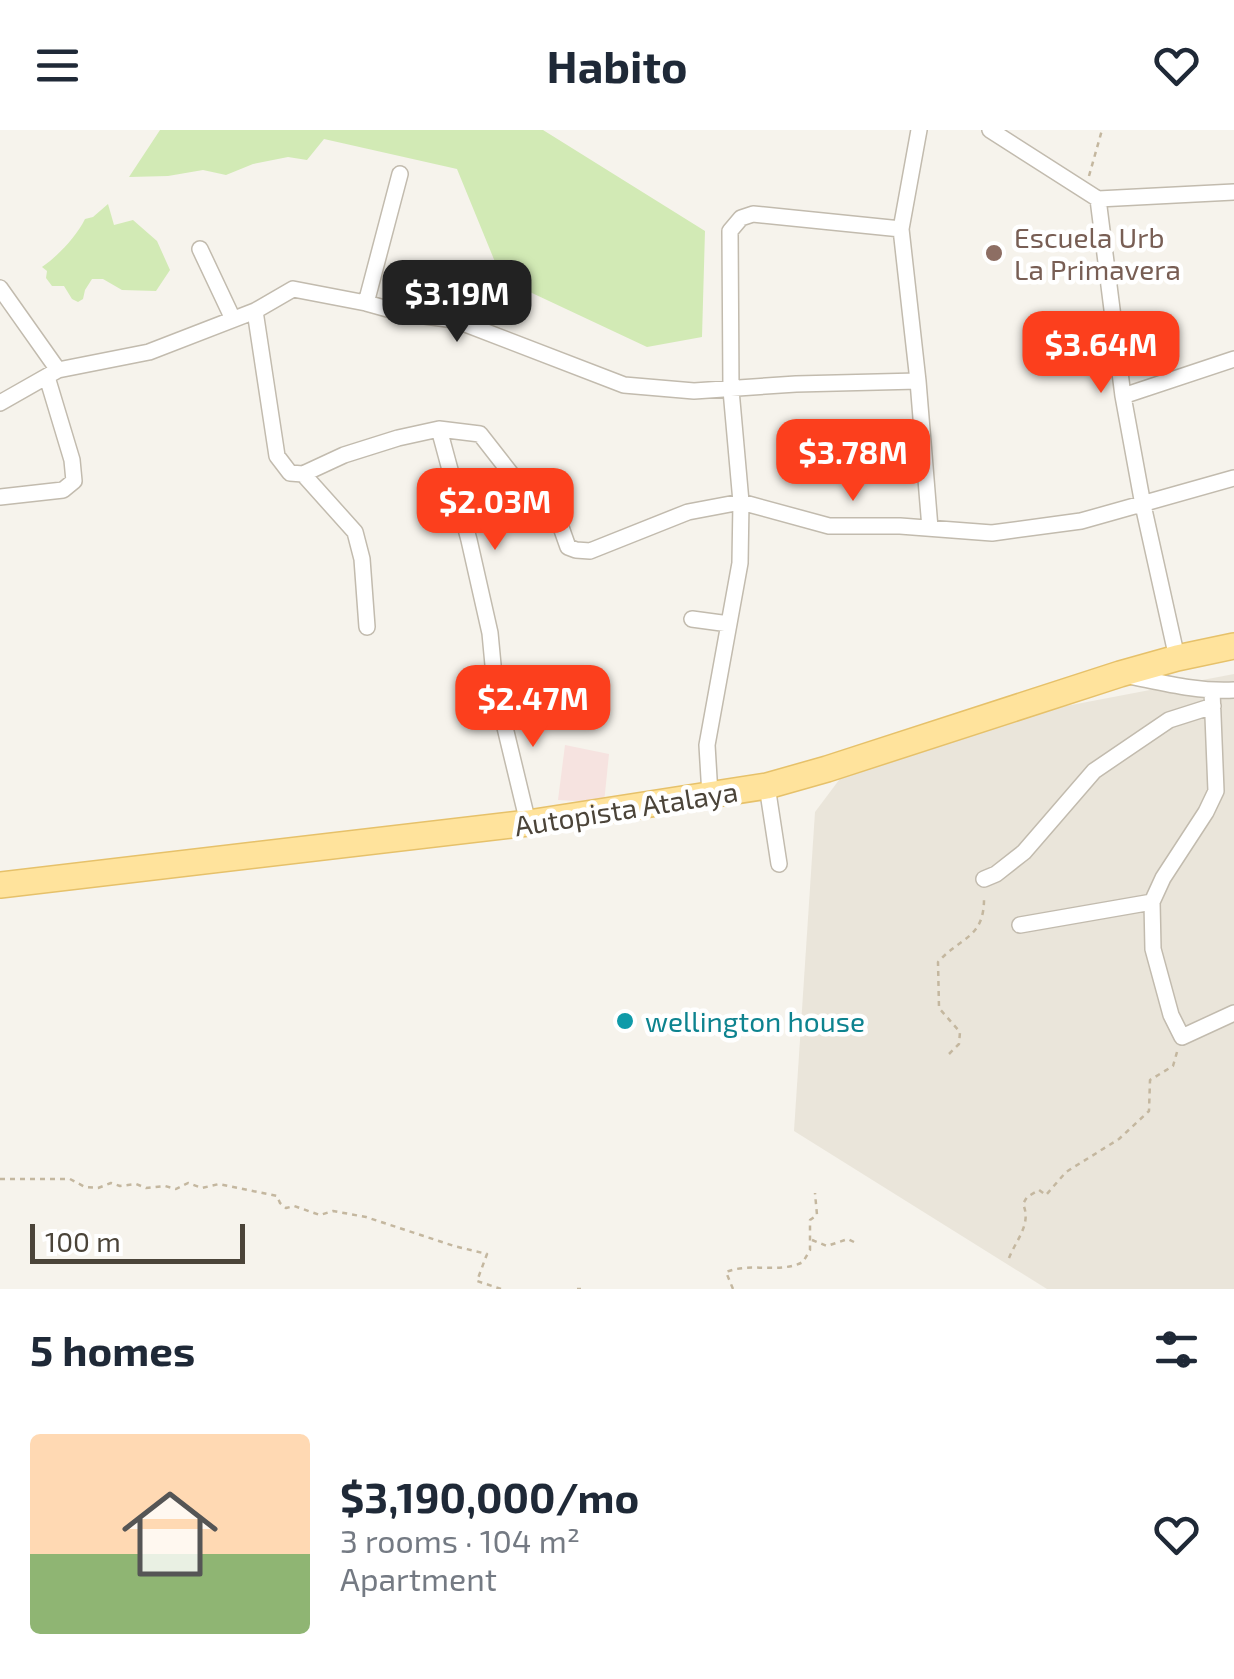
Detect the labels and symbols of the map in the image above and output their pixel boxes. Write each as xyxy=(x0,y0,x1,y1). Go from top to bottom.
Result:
place label: Escuela Urb La Primavera xyxy=(1014,220,1181,286)
marker: Escuela Urb La Primavera xyxy=(983,242,1005,264)
pin: $3.19M xyxy=(376,260,538,345)
pin: $3.64M xyxy=(1020,311,1182,396)
pin: $3.78M xyxy=(772,419,934,504)
pin: $2.03M xyxy=(414,468,576,553)
pin: $2.47M xyxy=(452,665,614,750)
street label: Autopista Atalaya xyxy=(512,774,740,842)
place label: wellington house xyxy=(645,1004,865,1038)
marker: wellington house xyxy=(614,1010,636,1032)
scale bar xyxy=(30,1219,245,1264)

